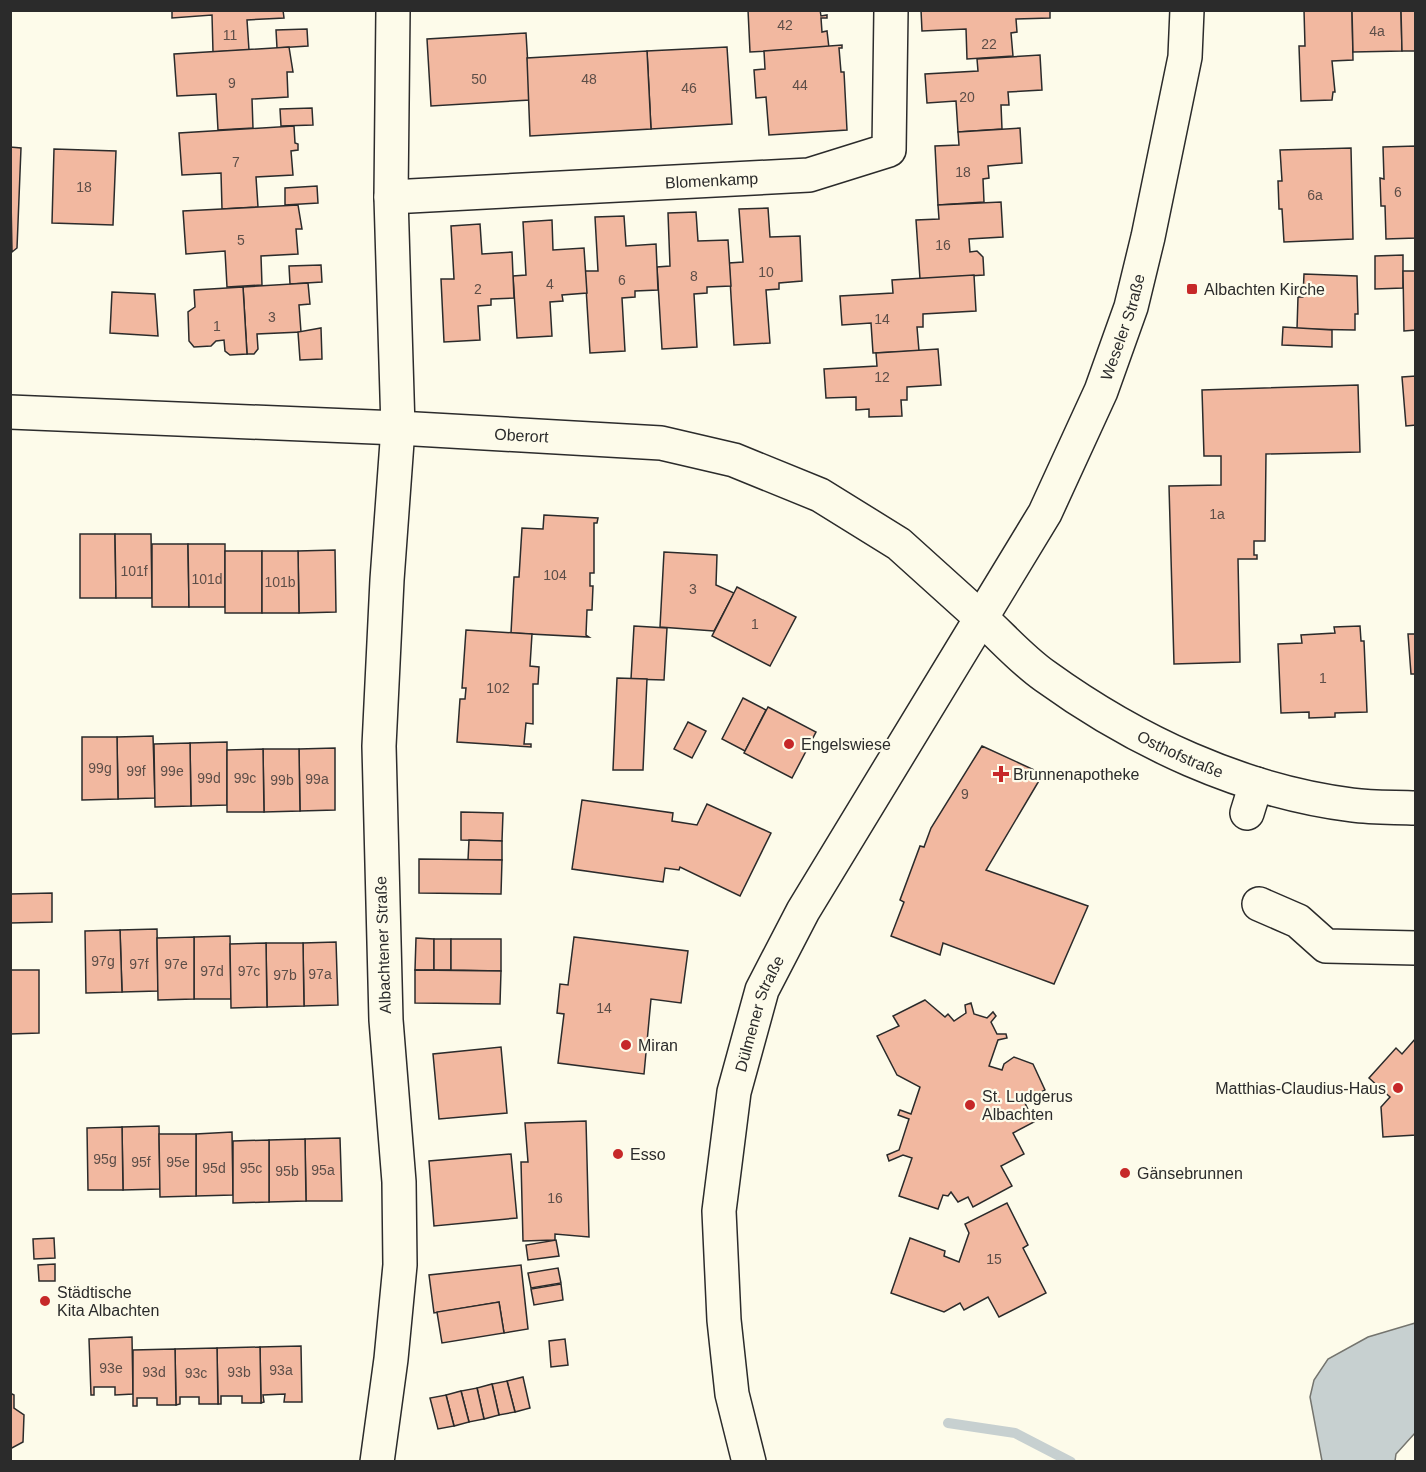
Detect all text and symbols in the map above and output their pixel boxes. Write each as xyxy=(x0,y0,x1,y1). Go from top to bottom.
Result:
house number: 42 xyxy=(777,17,793,33)
house number: 4a xyxy=(1369,23,1385,39)
house number: 11 xyxy=(223,27,237,43)
house number: 22 xyxy=(981,36,997,52)
house number: 50 xyxy=(471,71,487,87)
house number: 48 xyxy=(581,71,597,87)
house number: 9 xyxy=(228,75,236,91)
house number: 44 xyxy=(792,77,808,93)
house number: 46 xyxy=(681,80,697,96)
house number: 20 xyxy=(959,89,975,105)
house number: 7 xyxy=(232,154,240,170)
house number: 18 xyxy=(955,164,971,180)
street label: Blomenkamp xyxy=(664,169,759,191)
house number: 18 xyxy=(76,179,92,195)
house number: 6 xyxy=(1394,184,1402,200)
house number: 6a xyxy=(1307,187,1323,203)
house number: 5 xyxy=(237,232,245,248)
house number: 16 xyxy=(935,237,951,253)
house number: 10 xyxy=(758,264,774,280)
house number: 8 xyxy=(690,268,698,284)
house number: 6 xyxy=(618,272,626,288)
street label: Weseler Straße xyxy=(1097,272,1147,382)
house number: 4 xyxy=(546,276,554,292)
house number: 2 xyxy=(474,281,482,297)
place label: Albachten Kirche xyxy=(1204,281,1325,298)
marker: Albachten Kirche xyxy=(1185,282,1199,296)
house number: 3 xyxy=(268,309,276,325)
house number: 14 xyxy=(874,311,890,327)
house number: 1 xyxy=(213,318,221,334)
house number: 12 xyxy=(874,369,890,385)
street label: Oberort xyxy=(494,425,550,445)
house number: 1a xyxy=(1209,506,1225,522)
house number: 101f xyxy=(120,563,148,579)
house number: 104 xyxy=(543,567,567,583)
house number: 101d xyxy=(191,571,223,587)
house number: 101b xyxy=(264,574,296,590)
house number: 3 xyxy=(689,581,697,597)
house number: 1 xyxy=(751,616,759,632)
house number: 1 xyxy=(1319,670,1327,686)
house number: 102 xyxy=(486,680,510,696)
street label: Osthofstraße xyxy=(1134,727,1226,781)
place label: Engelswiese xyxy=(801,736,891,753)
marker: Engelswiese xyxy=(782,737,796,751)
house number: 99g xyxy=(88,760,112,776)
house number: 99f xyxy=(126,763,146,779)
house number: 99e xyxy=(160,763,184,779)
place label: Brunnenapotheke xyxy=(1013,766,1139,783)
marker: Brunnenapotheke xyxy=(994,767,1008,781)
house number: 99d xyxy=(197,770,221,786)
house number: 99c xyxy=(234,770,256,786)
house number: 99a xyxy=(305,771,329,787)
house number: 99b xyxy=(270,772,294,788)
house number: 9 xyxy=(961,786,969,802)
street label: Albachtener Straße xyxy=(372,876,394,1014)
house number: 97g xyxy=(91,953,115,969)
street label: Dülmener Straße xyxy=(731,953,787,1074)
house number: 97f xyxy=(129,956,149,972)
house number: 97e xyxy=(164,956,188,972)
house number: 97d xyxy=(200,963,224,979)
house number: 97c xyxy=(238,963,260,979)
house number: 97a xyxy=(308,966,332,982)
house number: 97b xyxy=(273,967,297,983)
house number: 14 xyxy=(596,1000,612,1016)
place label: Miran xyxy=(638,1037,678,1054)
marker: Miran xyxy=(619,1038,633,1052)
place label: Matthias-Claudius-Haus xyxy=(1215,1080,1386,1097)
marker: Matthias-Claudius-Haus xyxy=(1391,1081,1405,1095)
place label: St. Ludgerus Albachten xyxy=(982,1088,1073,1123)
marker: St. Ludgerus Albachten xyxy=(963,1098,977,1112)
place label: Esso xyxy=(630,1146,666,1163)
marker: Esso xyxy=(611,1147,625,1161)
house number: 95g xyxy=(93,1151,117,1167)
house number: 95f xyxy=(131,1154,151,1170)
house number: 95e xyxy=(166,1154,190,1170)
house number: 95d xyxy=(202,1160,226,1176)
house number: 95c xyxy=(240,1160,262,1176)
house number: 95a xyxy=(311,1162,335,1178)
house number: 95b xyxy=(275,1163,299,1179)
place label: Gänsebrunnen xyxy=(1137,1165,1243,1182)
marker: Gänsebrunnen xyxy=(1118,1166,1132,1180)
house number: 16 xyxy=(547,1190,563,1206)
house number: 15 xyxy=(986,1251,1002,1267)
place label: Städtische Kita Albachten xyxy=(57,1284,159,1319)
marker: Städtische Kita Albachten xyxy=(38,1294,52,1308)
house number: 93e xyxy=(99,1360,123,1376)
house number: 93a xyxy=(269,1362,293,1378)
house number: 93d xyxy=(142,1364,166,1380)
house number: 93b xyxy=(227,1364,251,1380)
house number: 93c xyxy=(185,1365,207,1381)

